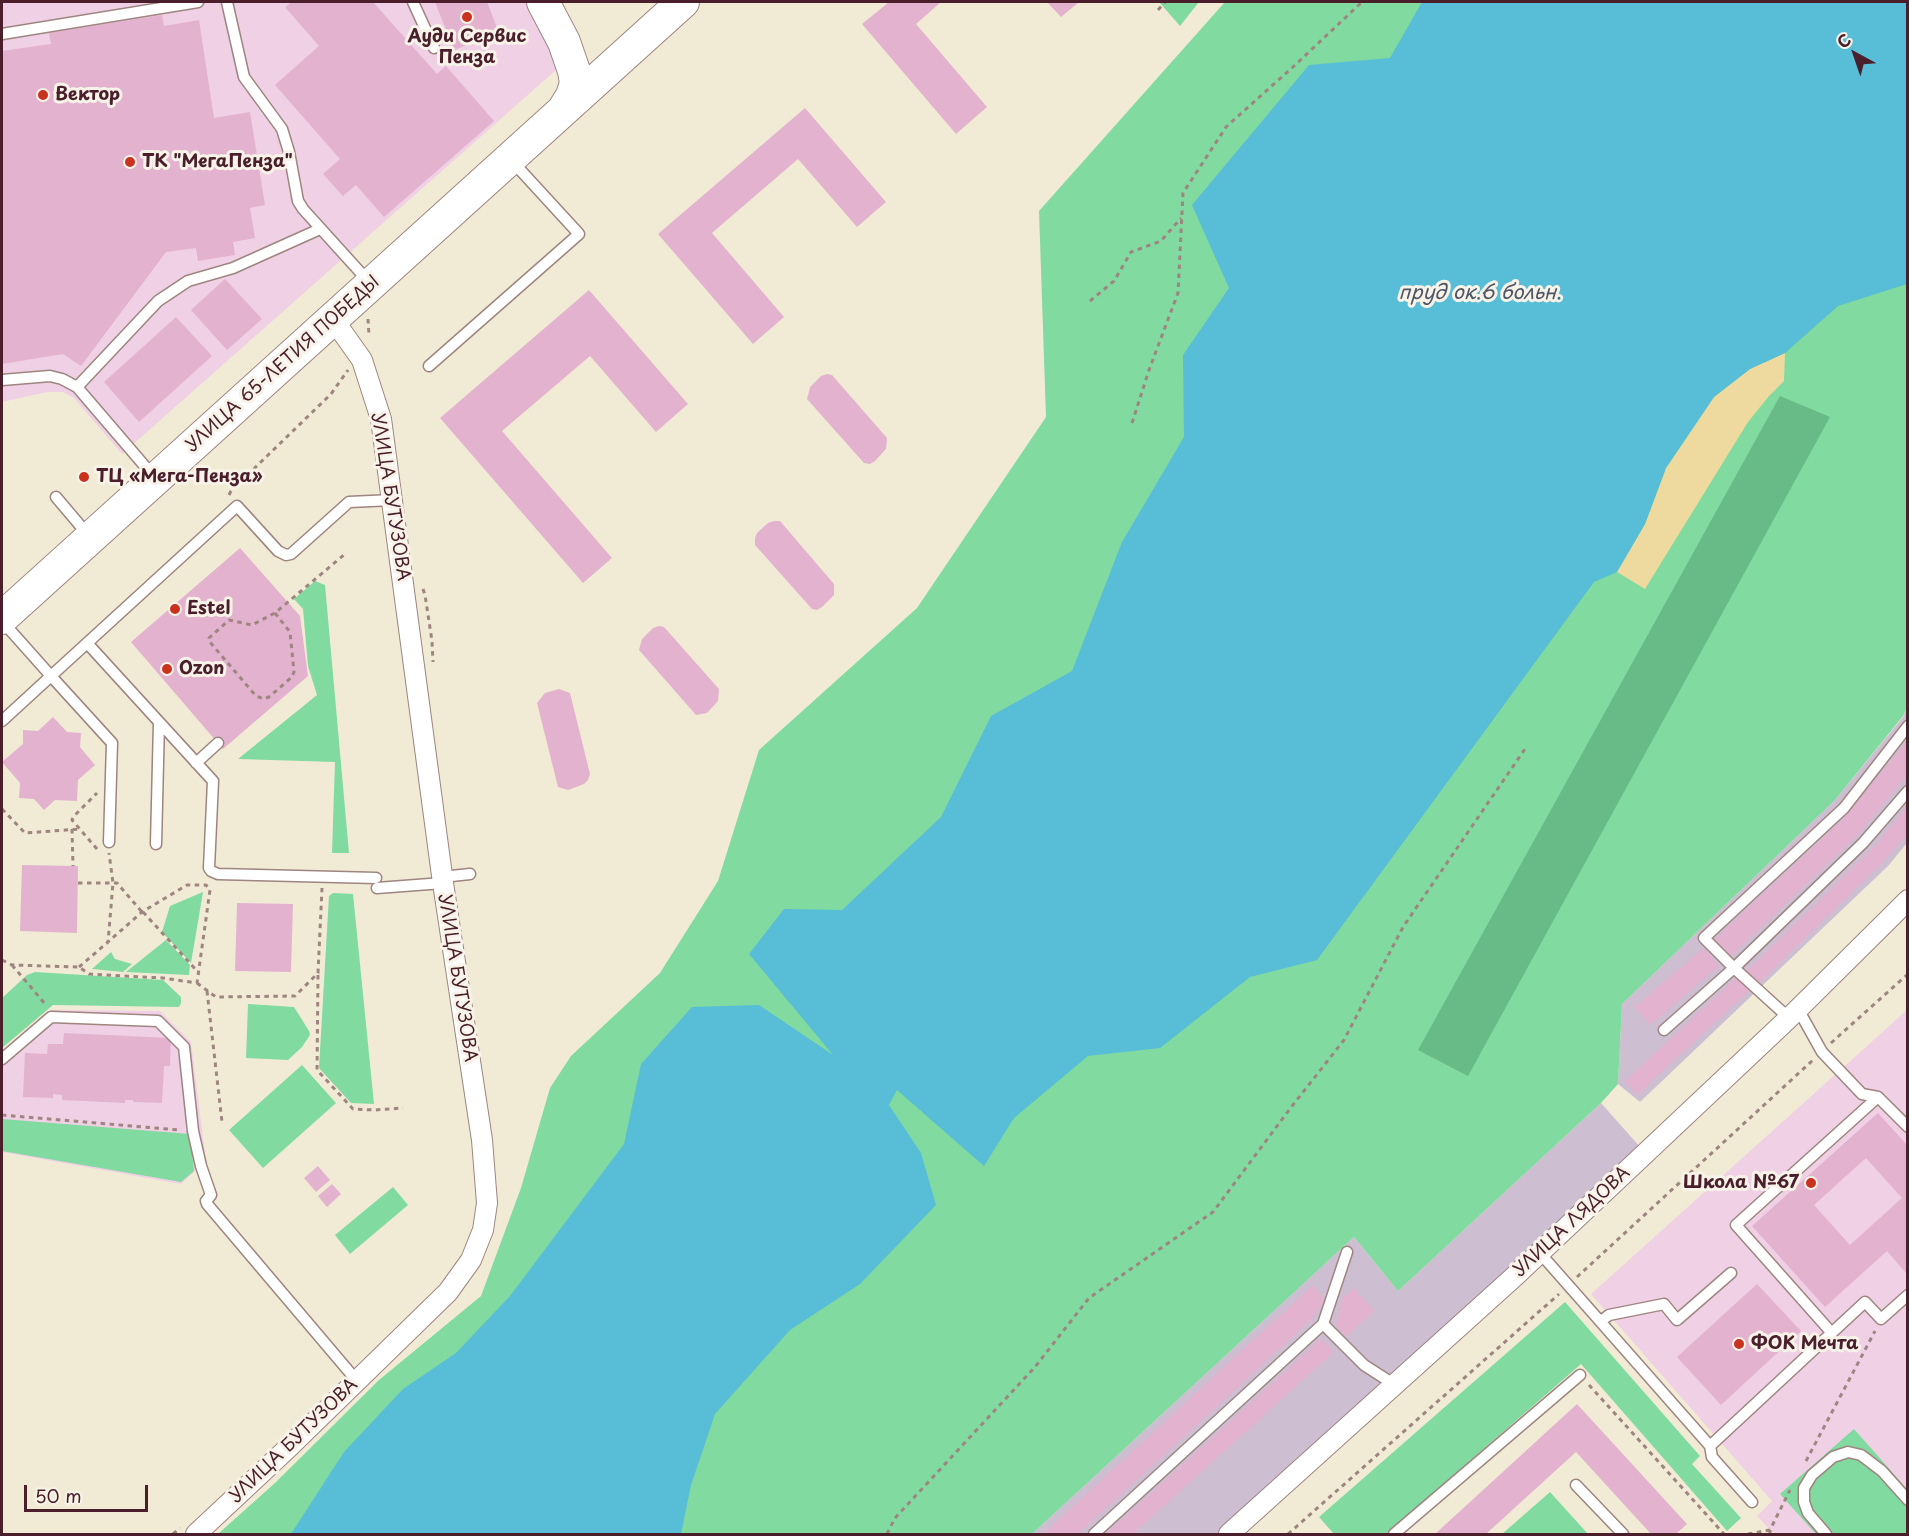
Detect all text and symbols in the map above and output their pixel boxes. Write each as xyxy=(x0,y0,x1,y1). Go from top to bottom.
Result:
marker: Ауди Сервис Пенза xyxy=(460,10,474,24)
north arrow xyxy=(1825,24,1885,84)
place label: Ауди Сервис Пенза xyxy=(408,26,526,68)
text: С xyxy=(1831,27,1856,53)
place label: Вектор xyxy=(55,84,120,106)
marker: Вектор xyxy=(36,88,50,102)
place label: ТК "МегаПенза" xyxy=(142,151,293,173)
marker: ТК "МегаПенза" xyxy=(123,155,137,169)
street label: УЛИЦА 65-ЛЕТИЯ ПОБЕДЫ xyxy=(182,271,384,457)
water label: пруд ок.6 больн. xyxy=(1398,281,1562,305)
street label: УЛИЦА БУТУЗОВА xyxy=(366,412,414,582)
place label: ТЦ «Мега-Пенза» xyxy=(96,466,263,488)
marker: ТЦ «Мега-Пенза» xyxy=(77,470,91,484)
place label: Estel xyxy=(187,598,230,620)
marker: Estel xyxy=(168,602,182,616)
place label: Ozon xyxy=(179,658,224,680)
marker: Ozon xyxy=(160,662,174,676)
street label: УЛИЦА БУТУЗОВА xyxy=(433,893,481,1063)
street label: УЛИЦА ЛЯДОВА xyxy=(1509,1162,1635,1282)
place label: Школа №67 xyxy=(1683,1172,1799,1194)
marker: Школа №67 xyxy=(1804,1176,1818,1190)
place label: ФОК Мечта xyxy=(1751,1333,1858,1355)
marker: ФОК Мечта xyxy=(1732,1337,1746,1351)
street label: УЛИЦА БУТУЗОВА xyxy=(226,1374,362,1508)
scale bar xyxy=(27,1473,152,1511)
text: 50 m xyxy=(35,1482,82,1509)

